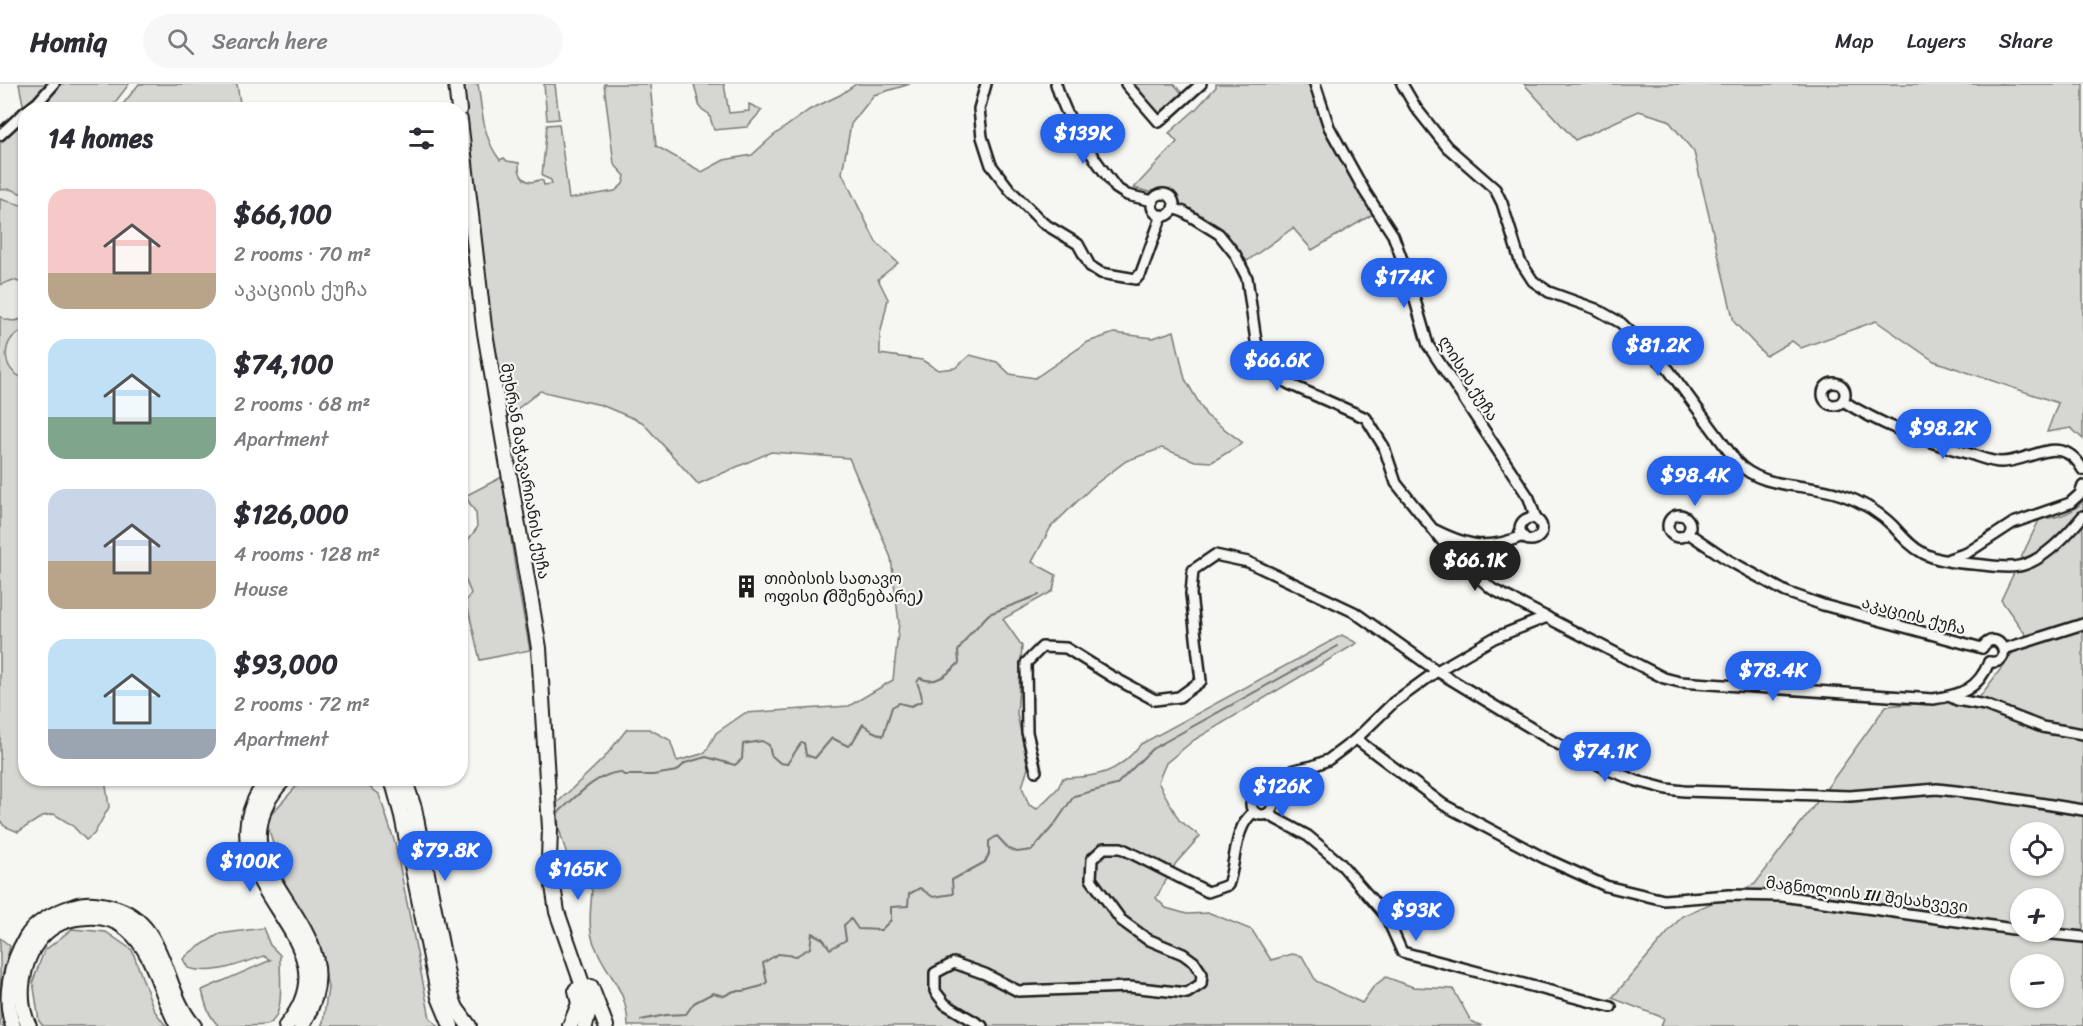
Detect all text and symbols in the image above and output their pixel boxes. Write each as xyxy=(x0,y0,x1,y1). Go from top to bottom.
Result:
search box xyxy=(143,14,563,68)
text: Homiq xyxy=(30,17,107,66)
text: Search here xyxy=(212,22,328,61)
text: Map xyxy=(1835,22,1874,60)
text: Layers xyxy=(1907,22,1966,60)
text: Share xyxy=(1999,22,2053,60)
icon: search xyxy=(164,25,197,58)
pin: $139K xyxy=(1041,114,1125,165)
text: 14 homes xyxy=(48,115,153,161)
text: $139K xyxy=(1054,116,1112,151)
icon: filters xyxy=(405,122,438,155)
text: $66,100 xyxy=(234,191,332,237)
icon: home xyxy=(96,213,168,285)
text: 2 rooms · 70 m² xyxy=(234,237,371,272)
pin: $174K xyxy=(1362,258,1446,309)
text: $174K xyxy=(1375,260,1433,295)
text: აკაციის ქუჩა xyxy=(234,272,368,307)
pin: $81.2K xyxy=(1609,326,1707,377)
text: $81.2K xyxy=(1626,328,1690,363)
street label: ლისის ქუჩა xyxy=(1431,330,1506,427)
text: $74,100 xyxy=(234,341,334,387)
pin: $66.6K xyxy=(1228,341,1326,392)
text: $66.6K xyxy=(1244,343,1310,378)
street label: მუხრან მაჭავარიანის ქუჩა xyxy=(492,361,559,581)
icon: home xyxy=(96,363,168,435)
text: 2 rooms · 68 m² xyxy=(234,387,370,422)
pin: $98.2K xyxy=(1894,409,1992,460)
text: $98.2K xyxy=(1909,411,1977,446)
text: Apartment xyxy=(234,422,328,457)
pin: $98.4K xyxy=(1646,456,1744,507)
text: $98.4K xyxy=(1661,458,1729,493)
text: $126,000 xyxy=(234,491,349,537)
icon: home xyxy=(96,513,168,585)
text: 4 rooms · 128 m² xyxy=(234,537,380,572)
pin: $66.1K xyxy=(1426,541,1524,592)
text: $66.1K xyxy=(1444,543,1506,578)
place label: თიბისის სათავო ოფისი (მშენებარე) xyxy=(764,564,923,611)
text: House xyxy=(234,572,288,607)
building icon: თიბისის სათავო ოფისი (მშენებარე) xyxy=(733,574,759,600)
street label: აკაციის ქუჩა xyxy=(1859,588,1969,643)
text: $93,000 xyxy=(234,641,338,687)
pin: $78.4K xyxy=(1724,651,1822,702)
text: $78.4K xyxy=(1739,653,1807,688)
icon: home xyxy=(96,663,168,735)
text: 2 rooms · 72 m² xyxy=(234,687,370,722)
text: Apartment xyxy=(234,722,328,757)
pin: $74.1K xyxy=(1556,732,1654,783)
text: $74.1K xyxy=(1573,734,1637,769)
pin: $126K xyxy=(1240,767,1324,818)
text: $126K xyxy=(1253,769,1311,804)
map controls xyxy=(2010,822,2064,1008)
button: locate xyxy=(2010,822,2064,876)
pin: $79.8K xyxy=(396,831,494,882)
text: $79.8K xyxy=(411,833,479,868)
pin: $100K xyxy=(208,842,292,893)
text: $100K xyxy=(220,844,280,879)
pin: $165K xyxy=(536,850,620,901)
text: $165K xyxy=(549,852,607,887)
street label: მაგნოლიის III შესახვევი xyxy=(1764,868,1970,921)
button: + xyxy=(2010,888,2064,942)
pin: $93K xyxy=(1380,891,1452,942)
text: $93K xyxy=(1392,893,1440,928)
button: − xyxy=(2010,954,2064,1008)

